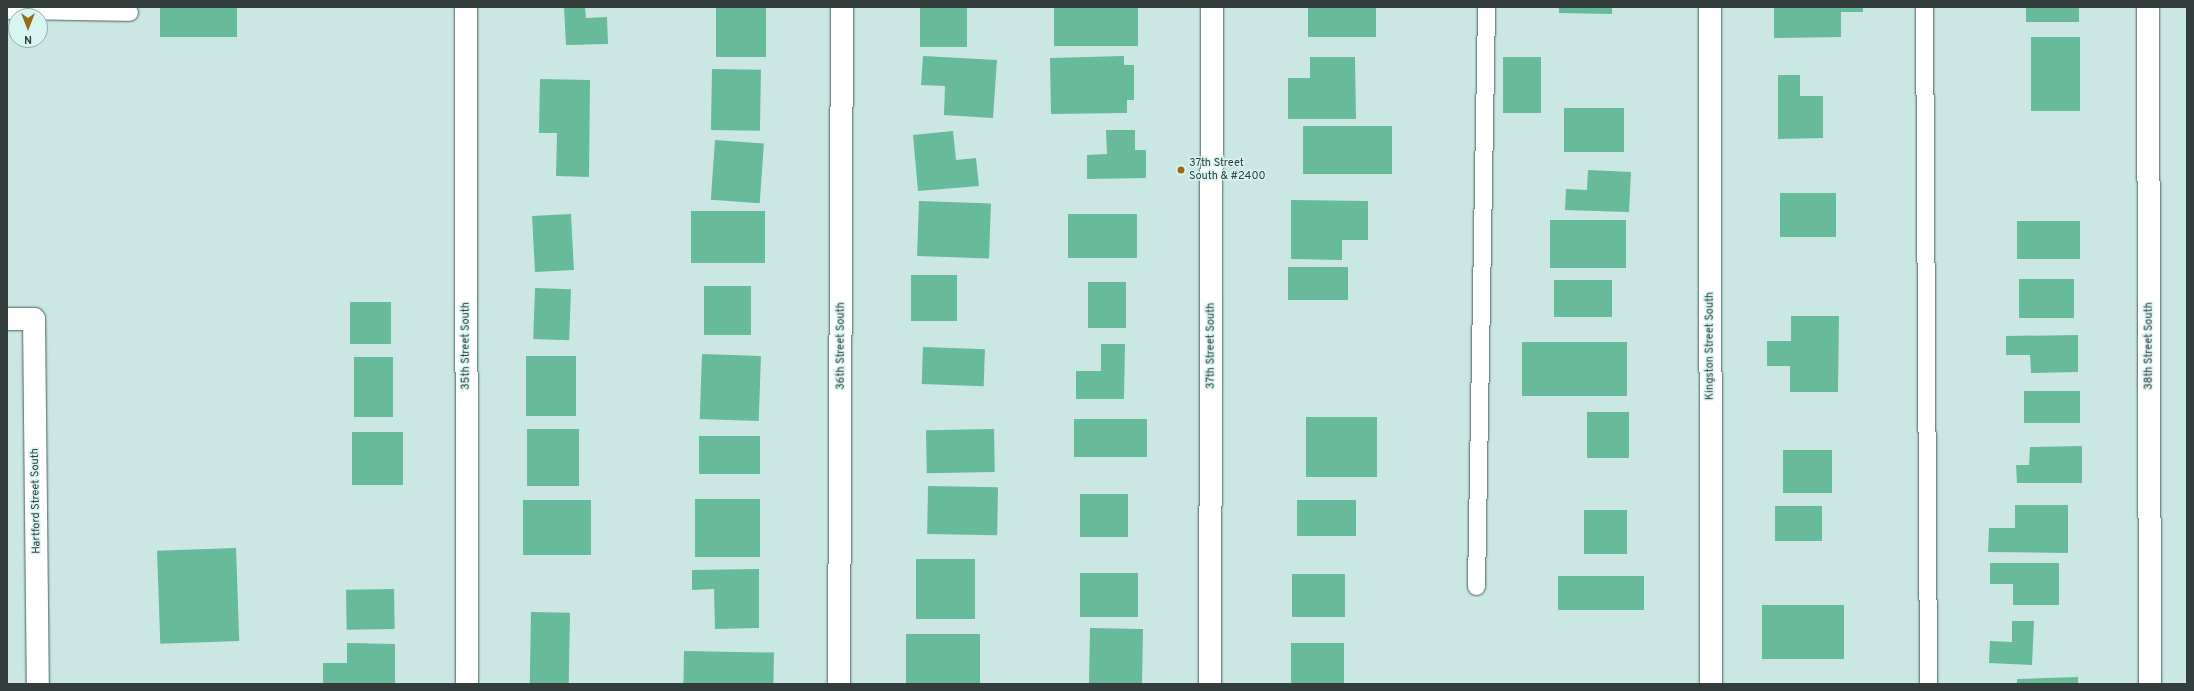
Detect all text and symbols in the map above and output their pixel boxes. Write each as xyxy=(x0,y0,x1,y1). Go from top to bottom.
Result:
north arrow xyxy=(8,8,48,48)
text: N xyxy=(24,32,32,46)
place label: 37th Street South & #2400 xyxy=(1189,157,1265,183)
marker: 37th Street South & #2400 xyxy=(1176,165,1186,175)
street label: Kingston Street South xyxy=(1703,292,1717,400)
street label: 35th Street South xyxy=(459,302,473,390)
street label: 36th Street South xyxy=(834,302,848,390)
street label: 38th Street South xyxy=(2142,302,2156,390)
street label: 37th Street South xyxy=(1204,303,1218,389)
street label: Hartford Street South xyxy=(28,448,44,554)

